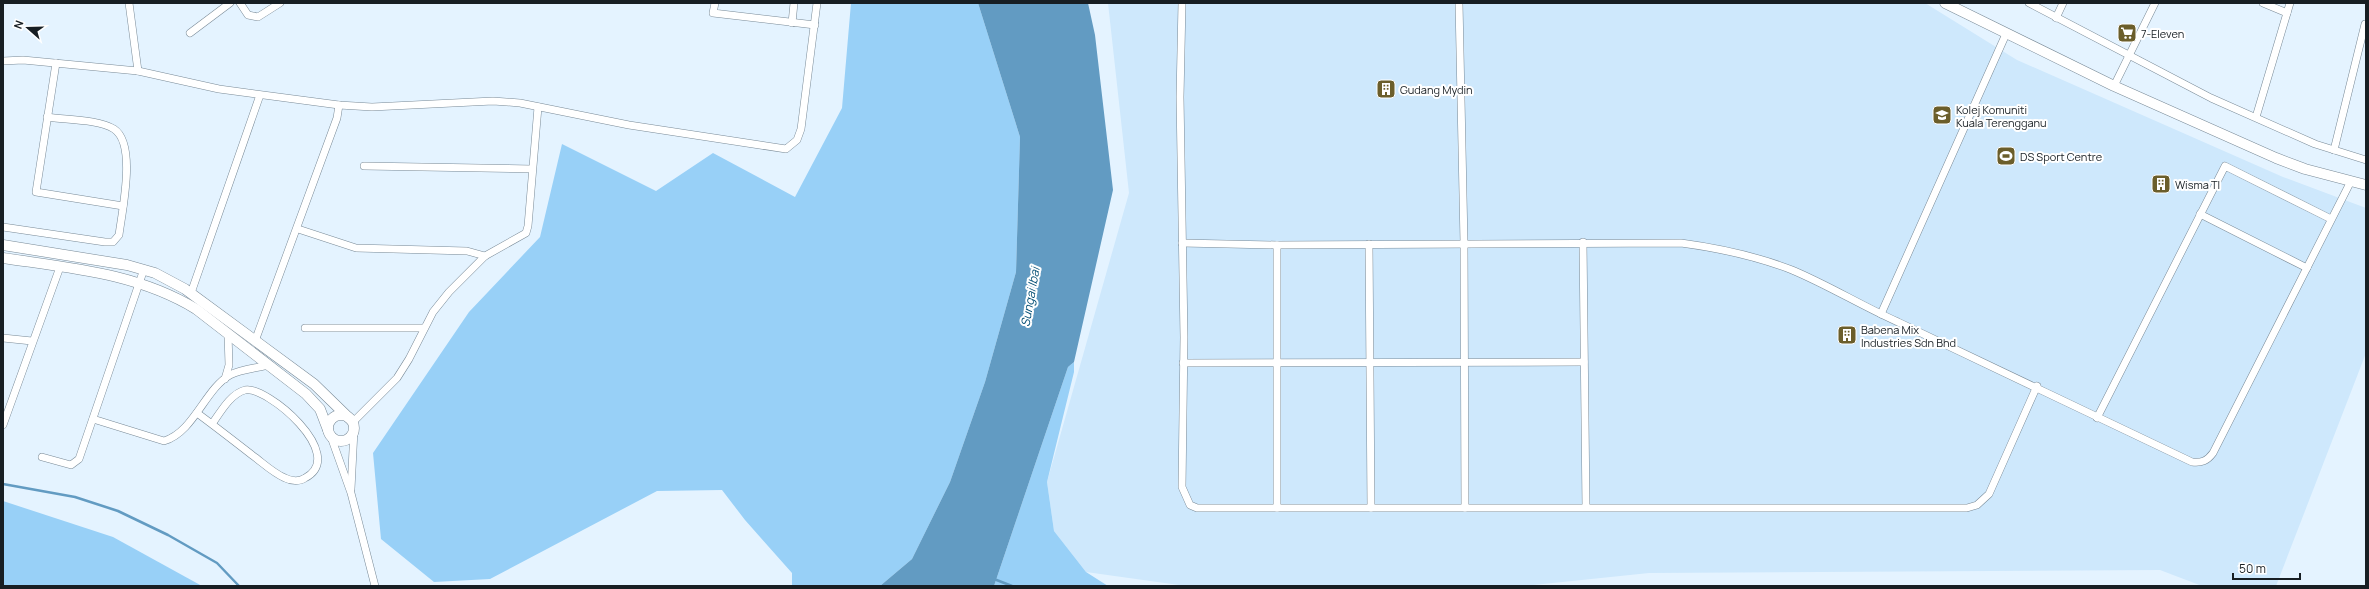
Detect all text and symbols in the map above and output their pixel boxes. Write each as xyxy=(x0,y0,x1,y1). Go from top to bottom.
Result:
north arrow xyxy=(8,8,48,48)
text: N xyxy=(10,18,27,31)
supermarket icon: 7-Eleven xyxy=(2116,22,2138,44)
place label: 7-Eleven xyxy=(2141,26,2184,41)
building icon: Gudang Mydin xyxy=(1375,78,1397,100)
place label: Gudang Mydin xyxy=(1400,82,1473,97)
place label: Kolej Komuniti Kuala Terengganu xyxy=(1956,102,2047,130)
school or university icon: Kolej Komuniti Kuala Terengganu xyxy=(1931,104,1953,126)
sports icon: DS Sport Centre xyxy=(1995,145,2017,167)
place label: DS Sport Centre xyxy=(2020,149,2103,164)
building icon: Wisma TI xyxy=(2150,173,2172,195)
place label: Wisma TI xyxy=(2175,177,2220,192)
water label: Sungai Ibai xyxy=(1016,264,1044,328)
place label: Babena Mix Industries Sdn Bhd xyxy=(1861,322,1956,350)
building icon: Babena Mix Industries Sdn Bhd xyxy=(1836,324,1858,346)
scale bar xyxy=(2233,555,2300,581)
text: 50 m xyxy=(2239,560,2266,577)

